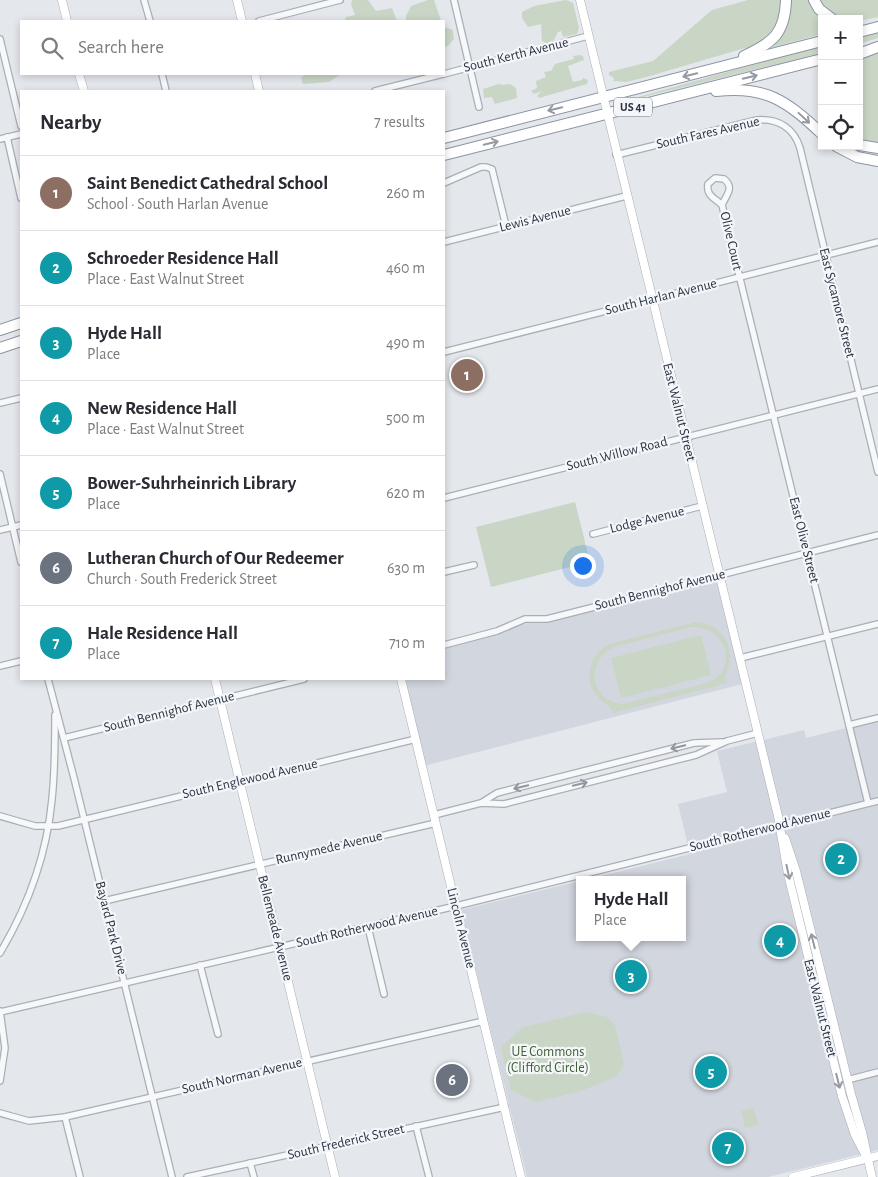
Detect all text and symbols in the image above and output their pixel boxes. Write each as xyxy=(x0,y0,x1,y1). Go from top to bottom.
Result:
map controls xyxy=(818,15,863,150)
button: + xyxy=(818,15,863,60)
search box xyxy=(20,20,445,75)
icon: search xyxy=(38,34,66,62)
street label: South Kerth Avenue xyxy=(462,35,570,75)
text: Search here xyxy=(78,38,164,57)
button: − xyxy=(818,60,863,105)
one-way arrow xyxy=(682,71,698,80)
one-way arrow xyxy=(742,72,758,81)
road number: US 41 xyxy=(614,98,652,116)
one-way arrow xyxy=(548,105,564,115)
button: locate xyxy=(818,105,863,150)
text: Nearby xyxy=(40,112,101,133)
one-way arrow xyxy=(797,112,810,123)
text: 7 results xyxy=(374,114,425,130)
street label: South Fares Avenue xyxy=(655,114,761,152)
one-way arrow xyxy=(483,138,499,147)
text: Saint Benedict Cathedral School xyxy=(87,174,328,193)
text: 1 xyxy=(53,185,59,201)
text: 260 m xyxy=(386,185,425,201)
text: School · South Harlan Avenue xyxy=(87,196,268,212)
street label: Lewis Avenue xyxy=(498,203,572,235)
street label: Olive Court xyxy=(717,210,745,272)
street label: East Sycamore Street xyxy=(817,247,858,360)
text: Schroeder Residence Hall xyxy=(87,249,279,268)
text: 2 xyxy=(52,260,60,276)
text: 460 m xyxy=(386,260,425,276)
text: Place · East Walnut Street xyxy=(87,271,244,287)
street label: South Harlan Avenue xyxy=(604,276,718,318)
text: Hyde Hall xyxy=(87,324,162,343)
text: 3 xyxy=(53,335,59,351)
text: 490 m xyxy=(386,335,425,351)
text: Place xyxy=(87,346,120,362)
pin: 1 xyxy=(451,356,483,394)
street label: East Walnut Street xyxy=(660,361,698,463)
text: New Residence Hall xyxy=(87,399,237,418)
text: 4 xyxy=(52,410,60,426)
text: 500 m xyxy=(386,410,425,426)
text: Place · East Walnut Street xyxy=(87,421,244,437)
street label: South Willow Road xyxy=(565,435,669,473)
text: Bower-Suhrheinrich Library xyxy=(87,474,296,493)
text: 5 xyxy=(53,485,59,501)
text: 620 m xyxy=(386,485,425,501)
text: Place xyxy=(87,496,120,512)
street label: East Olive Street xyxy=(787,496,822,585)
street label: Lodge Avenue xyxy=(608,504,686,536)
text: Lutheran Church of Our Redeemer xyxy=(87,549,344,568)
your location xyxy=(570,553,596,579)
text: 6 xyxy=(52,560,60,576)
text: 630 m xyxy=(387,560,425,576)
street label: South Bennighof Avenue xyxy=(593,567,727,613)
text: Church · South Frederick Street xyxy=(87,571,277,587)
text: Hale Residence Hall xyxy=(87,624,238,643)
text: 7 xyxy=(53,635,59,651)
text: 710 m xyxy=(389,635,425,651)
text: Place xyxy=(87,646,120,662)
street label: South Bennighof Avenue xyxy=(102,689,236,735)
one-way arrow xyxy=(671,743,687,752)
street label: South Englewood Avenue xyxy=(181,757,319,801)
one-way arrow xyxy=(571,779,587,789)
one-way arrow xyxy=(513,783,529,792)
street label: South Rotherwood Avenue xyxy=(688,806,832,854)
street label: Runnymede Avenue xyxy=(274,829,384,867)
pin: 2 xyxy=(825,840,857,878)
one-way arrow xyxy=(784,864,793,880)
street label: Bellemeade Avenue xyxy=(255,874,295,982)
popup xyxy=(576,876,686,941)
street label: Bayard Park Drive xyxy=(93,880,129,976)
street label: Lincoln Avenue xyxy=(444,886,478,970)
text: Hyde Hall xyxy=(594,890,668,909)
street label: South Rotherwood Avenue xyxy=(295,904,439,950)
text: Place xyxy=(594,912,627,928)
pin: 4 xyxy=(764,922,796,960)
one-way arrow xyxy=(808,934,817,950)
pin: 3 xyxy=(615,957,647,995)
street label: East Walnut Street xyxy=(801,957,839,1059)
park label: UE Commons (Clifford Circle) xyxy=(507,1045,589,1075)
pin: 5 xyxy=(695,1053,727,1091)
street label: South Norman Avenue xyxy=(181,1055,303,1097)
pin: 6 xyxy=(436,1061,468,1099)
one-way arrow xyxy=(834,1073,843,1089)
street label: South Frederick Street xyxy=(286,1122,406,1162)
pin: 7 xyxy=(712,1129,744,1167)

